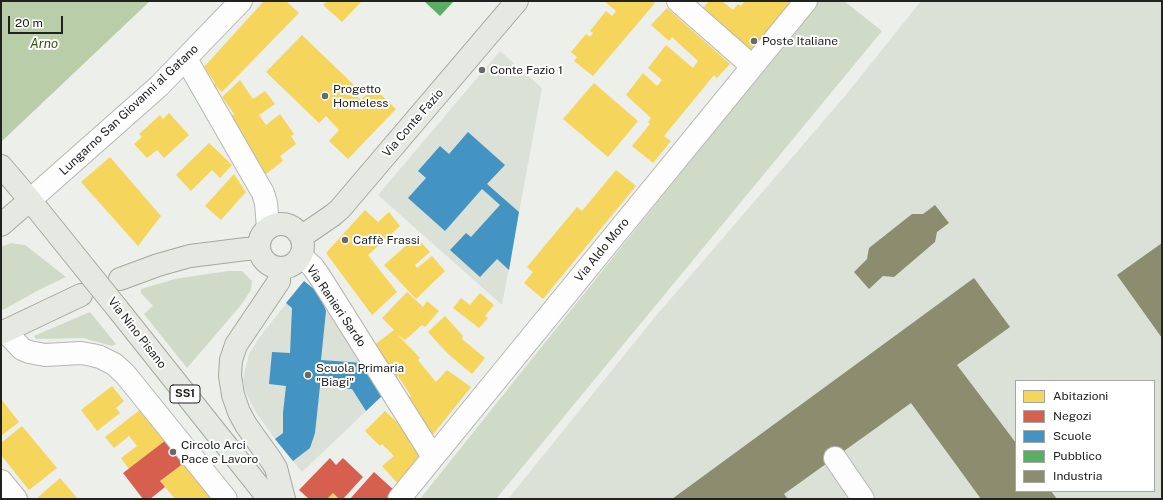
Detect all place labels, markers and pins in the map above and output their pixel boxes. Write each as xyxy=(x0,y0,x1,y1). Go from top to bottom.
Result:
place label: Poste Italiane xyxy=(762,34,838,48)
marker: Poste Italiane xyxy=(749,36,759,46)
place label: Conte Fazio 1 xyxy=(490,63,563,77)
marker: Conte Fazio 1 xyxy=(477,65,487,75)
place label: Progetto Homeless xyxy=(333,82,388,110)
marker: Progetto Homeless xyxy=(320,91,330,101)
place label: Caffè Frassi xyxy=(353,233,420,247)
marker: Caffè Frassi xyxy=(340,235,350,245)
place label: Scuola Primaria "Biagi" xyxy=(316,361,404,389)
marker: Scuola Primaria "Biagi" xyxy=(303,370,313,380)
place label: Circolo Arci Pace e Lavoro xyxy=(181,438,258,466)
marker: Circolo Arci Pace e Lavoro xyxy=(168,447,178,457)

